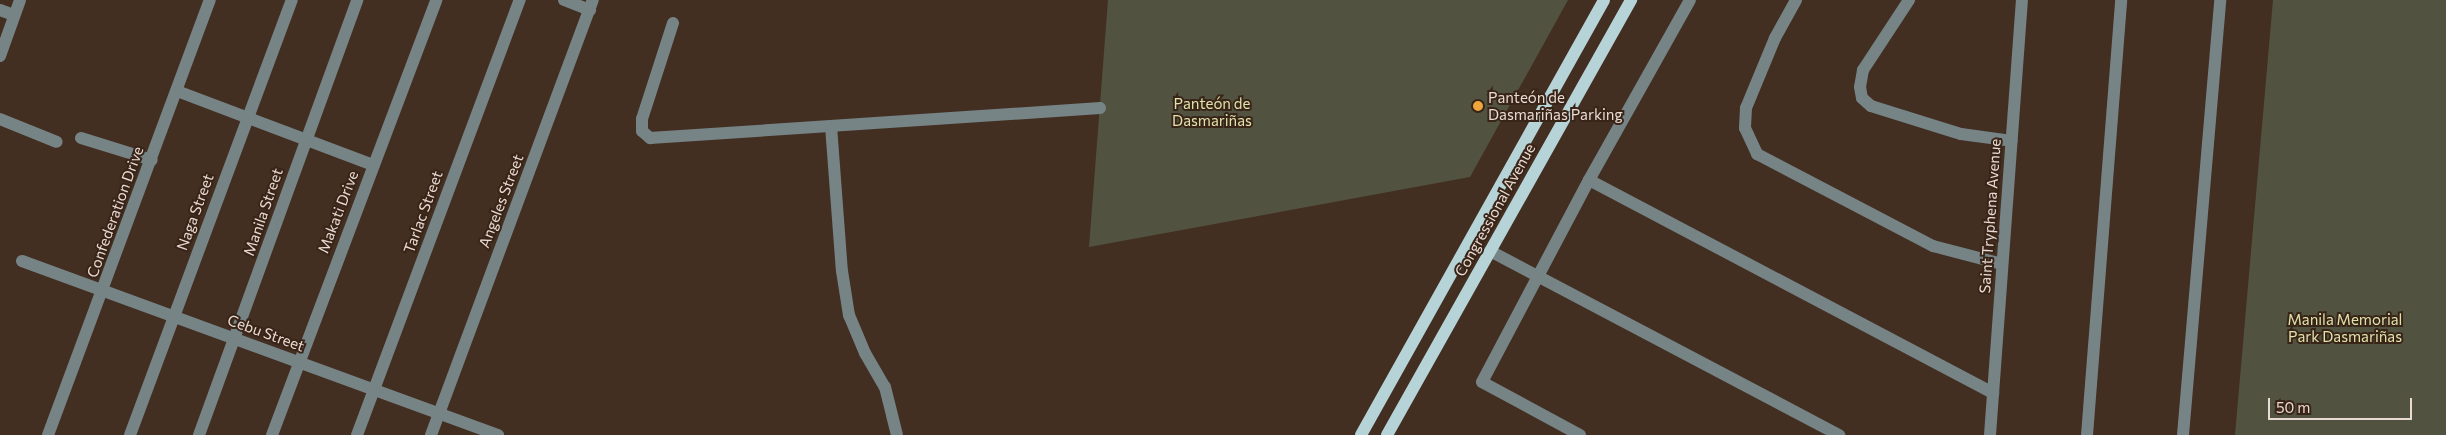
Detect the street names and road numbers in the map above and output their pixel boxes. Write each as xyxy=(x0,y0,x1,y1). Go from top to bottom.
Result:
street label: Saint Tryphena Avenue xyxy=(1976,138,2004,294)
street label: Congressional Avenue xyxy=(1451,140,1539,280)
street label: Confederation Drive xyxy=(83,144,147,280)
street label: Angeles Street xyxy=(475,152,527,250)
street label: Manila Street xyxy=(240,166,286,258)
street label: Makati Drive xyxy=(314,168,362,256)
street label: Tarlac Street xyxy=(400,168,446,256)
street label: Naga Street xyxy=(173,171,217,253)
street label: Cebu Street xyxy=(225,311,307,355)

